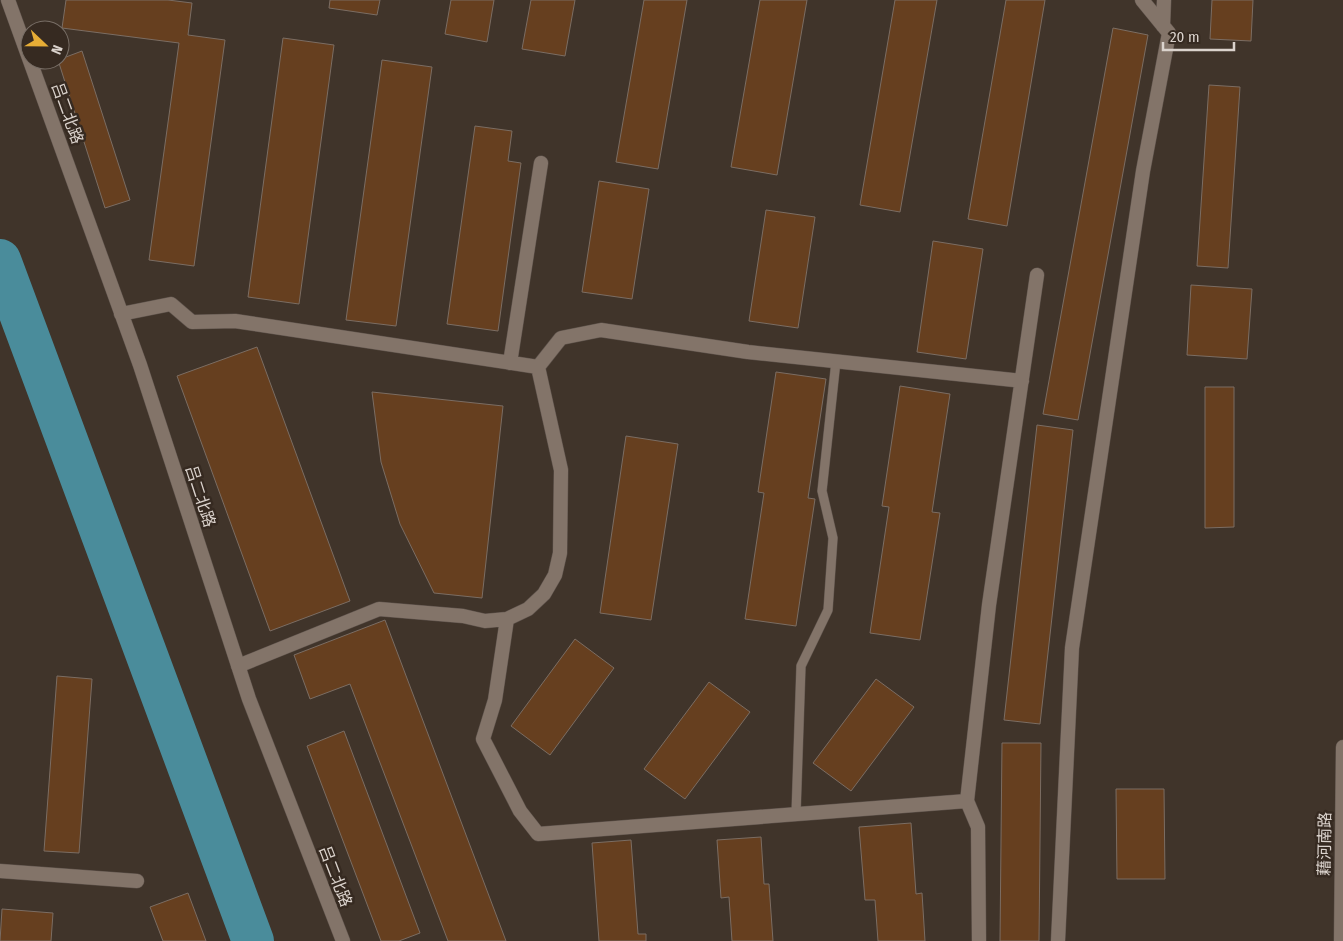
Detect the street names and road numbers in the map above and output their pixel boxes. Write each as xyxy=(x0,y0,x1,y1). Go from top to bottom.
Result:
street label: 吕二北路 xyxy=(48,80,87,146)
street label: 吕二北路 xyxy=(182,463,219,530)
street label: 藉河南路 xyxy=(1314,812,1335,876)
street label: 吕二北路 xyxy=(315,843,356,909)

